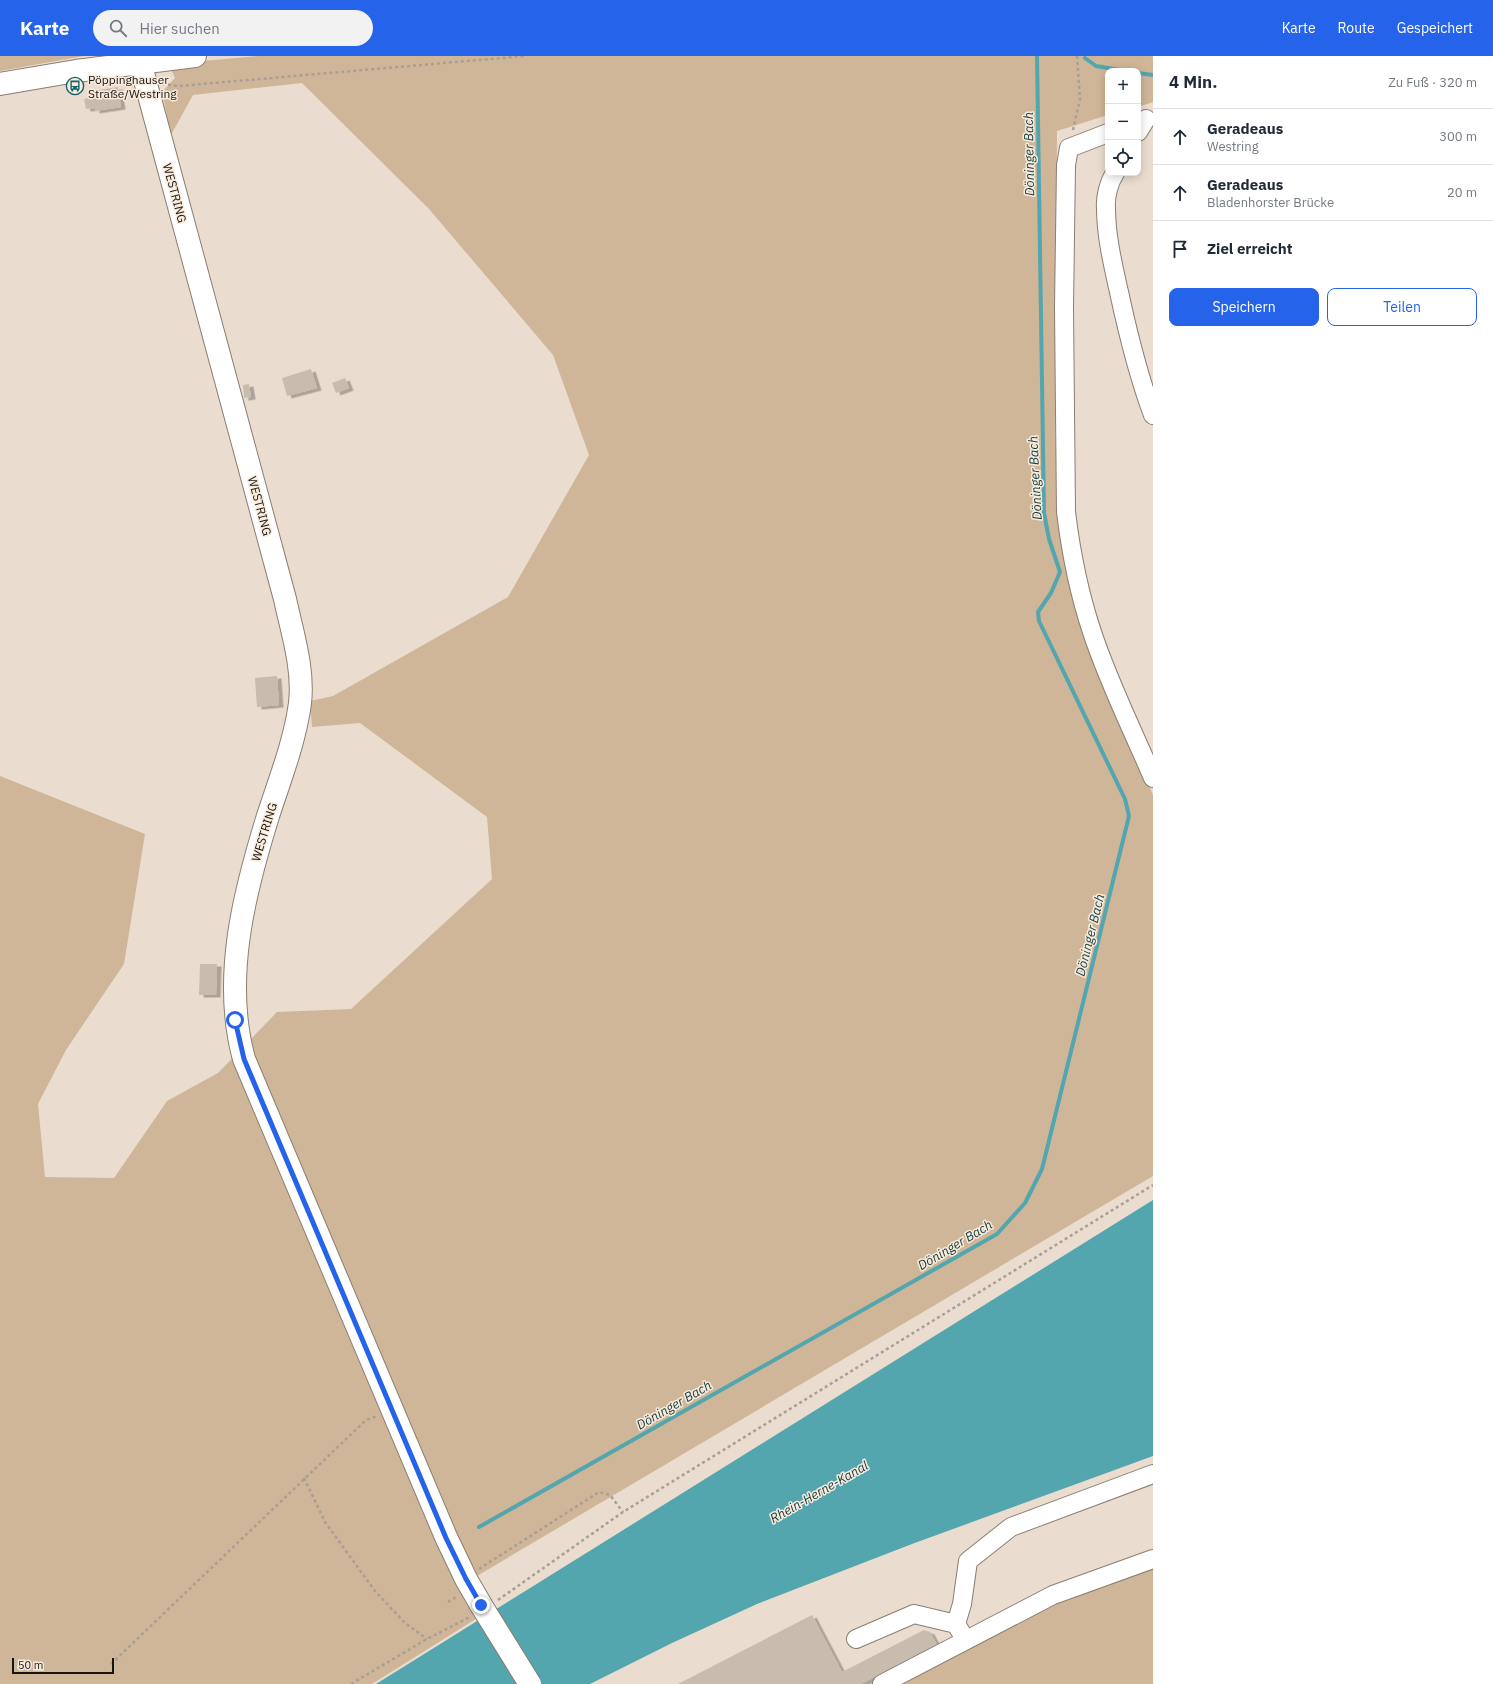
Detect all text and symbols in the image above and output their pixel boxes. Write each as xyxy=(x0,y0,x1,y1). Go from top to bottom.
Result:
search box xyxy=(93,10,373,46)
text: Karte xyxy=(20,16,69,40)
icon: search xyxy=(107,17,129,39)
text: Hier suchen xyxy=(139,19,220,38)
text: Karte xyxy=(1282,19,1316,37)
text: Route xyxy=(1338,19,1375,37)
text: Gespeichert xyxy=(1397,19,1473,37)
map controls xyxy=(1105,68,1141,176)
button: + xyxy=(1105,68,1141,104)
text: 4 Min. xyxy=(1169,71,1217,93)
place label: Pöppinghauser Straße/Westring xyxy=(88,72,177,101)
text: Zu Fuß · 320 m xyxy=(1388,74,1477,91)
bus stop icon: Pöppinghauser Straße/Westring xyxy=(65,76,85,96)
button: − xyxy=(1105,104,1141,140)
water label: Döninger Bach xyxy=(1020,112,1038,196)
text: Geradeaus xyxy=(1207,119,1283,138)
icon: ahead xyxy=(1169,126,1191,148)
text: 300 m xyxy=(1439,128,1477,145)
text: Westring xyxy=(1207,138,1259,155)
button: locate xyxy=(1105,140,1141,176)
street label: WESTRING xyxy=(160,162,190,224)
text: Geradeaus xyxy=(1207,175,1283,194)
icon: ahead xyxy=(1169,182,1191,204)
text: 20 m xyxy=(1447,184,1477,201)
text: Bladenhorster Brücke xyxy=(1207,194,1334,211)
icon: arrive xyxy=(1169,238,1191,260)
text: Ziel erreicht xyxy=(1207,239,1293,258)
button: Speichern xyxy=(1169,288,1319,326)
button: Teilen xyxy=(1327,288,1477,326)
water label: Döninger Bach xyxy=(1024,436,1046,520)
street label: WESTRING xyxy=(245,475,275,537)
street label: WESTRING xyxy=(248,801,280,863)
water label: Döninger Bach xyxy=(1072,892,1108,978)
route start xyxy=(226,1011,244,1029)
water label: Döninger Bach xyxy=(915,1216,995,1274)
water label: Döninger Bach xyxy=(633,1377,715,1433)
water label: Rhein-Herne-Kanal xyxy=(767,1457,872,1527)
route end xyxy=(472,1596,490,1614)
scale bar xyxy=(12,1656,114,1675)
text: 50 m xyxy=(18,1658,43,1672)

